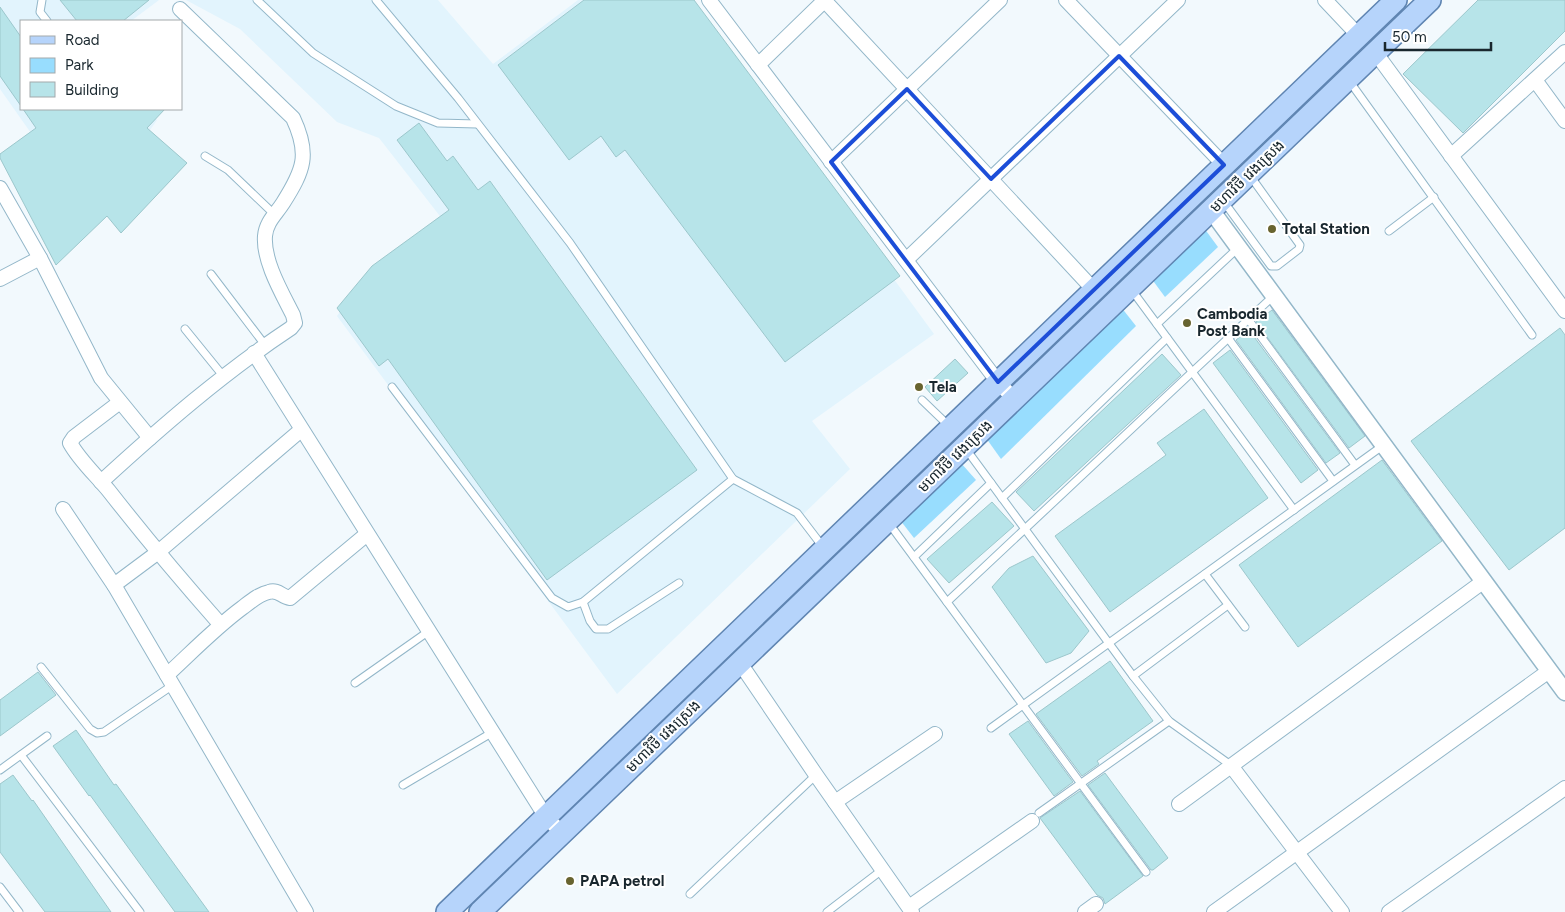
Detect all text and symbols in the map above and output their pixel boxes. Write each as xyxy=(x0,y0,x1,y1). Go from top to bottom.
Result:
legend xyxy=(20,20,182,110)
scale bar xyxy=(1385,20,1491,52)
text: 50 m xyxy=(1392,28,1427,46)
text: Road xyxy=(65,31,100,49)
text: Park xyxy=(65,56,94,74)
text: Building xyxy=(65,81,119,99)
street label: មហាវិថី វេងស្រេង xyxy=(1206,136,1288,216)
place label: Total Station xyxy=(1282,220,1370,238)
marker: Total Station xyxy=(1266,223,1278,235)
place label: Cambodia Post Bank xyxy=(1197,305,1267,340)
marker: Cambodia Post Bank xyxy=(1181,317,1193,329)
place label: Tela xyxy=(929,378,957,396)
marker: Tela xyxy=(913,381,925,393)
street label: មហាវិថី វេងស្រេង xyxy=(914,416,996,496)
street label: មហាវិថី វេងស្រេង xyxy=(622,696,704,776)
place label: PAPA petrol xyxy=(580,872,665,890)
marker: PAPA petrol xyxy=(564,875,576,887)

